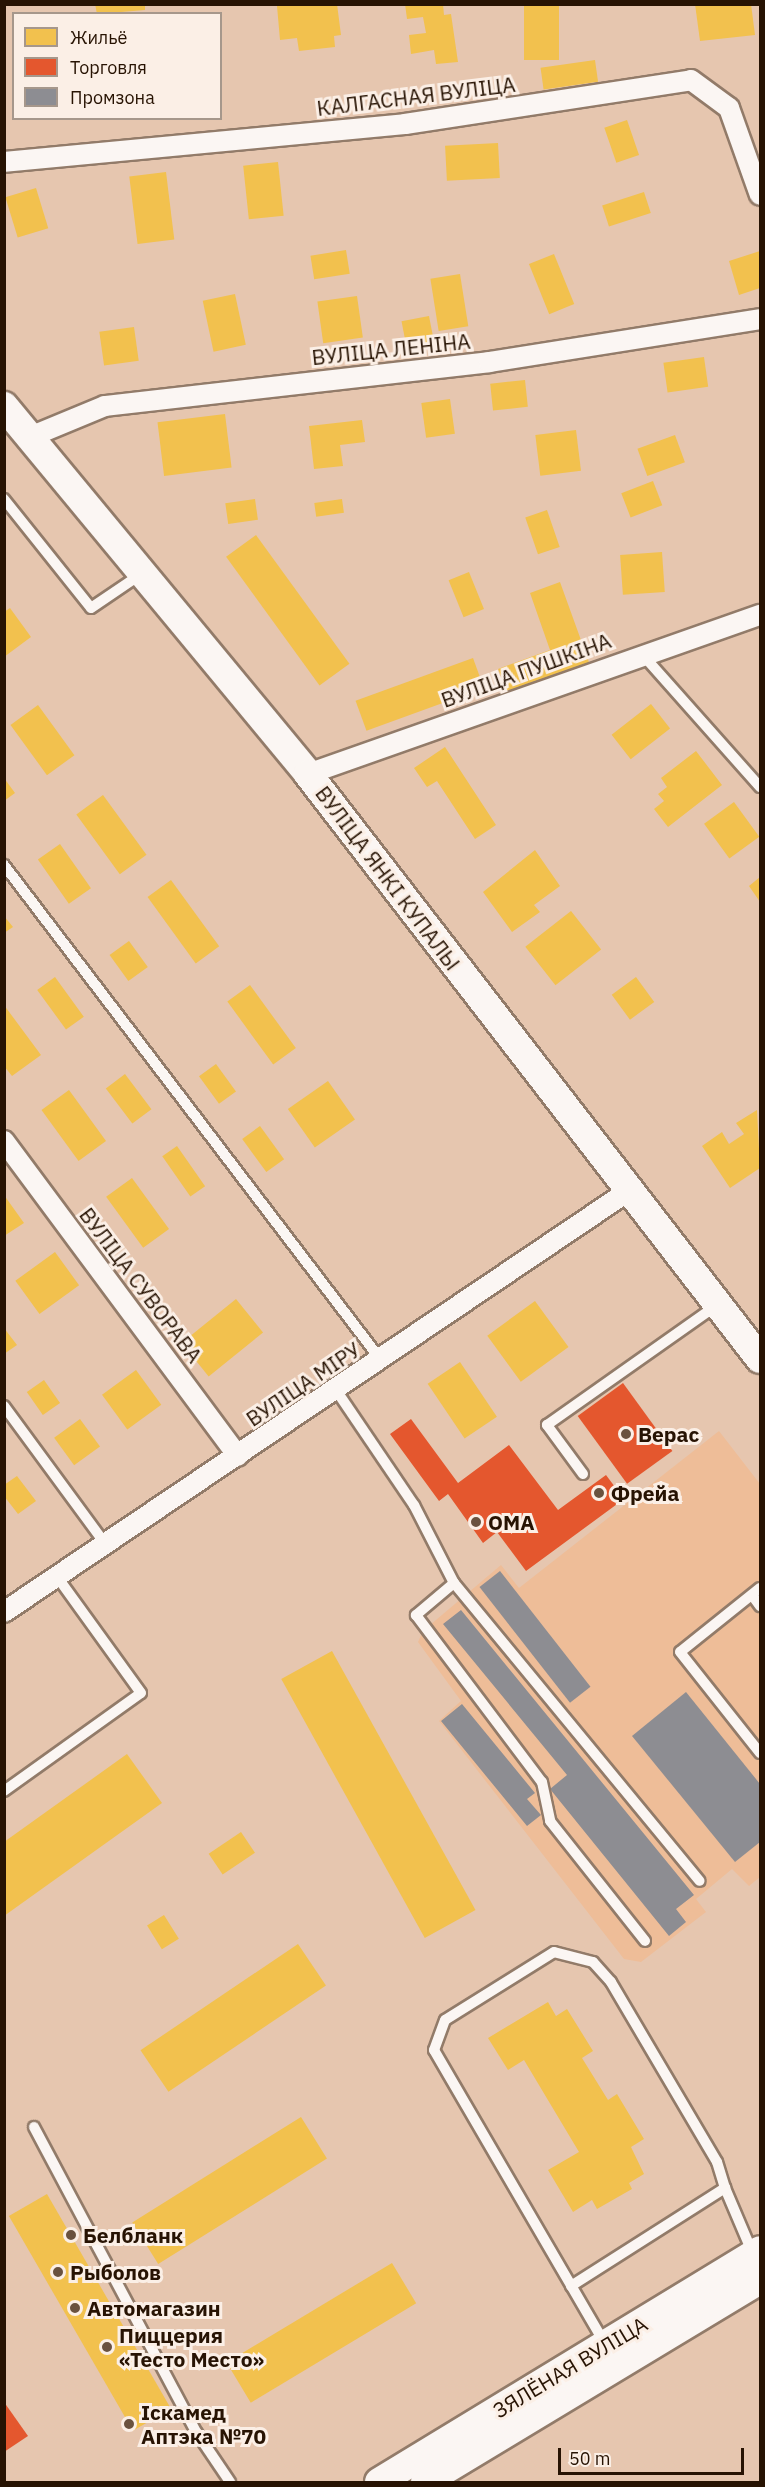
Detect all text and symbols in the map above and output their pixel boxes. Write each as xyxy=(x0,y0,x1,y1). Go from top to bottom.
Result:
legend xyxy=(12,12,222,120)
text: Жильё xyxy=(70,26,127,49)
text: Торговля xyxy=(70,56,147,79)
street label: КАЛГАСНАЯ ВУЛІЦА xyxy=(315,71,517,121)
text: Промзона xyxy=(70,86,155,109)
street label: ВУЛІЦА ЛЕНІНА xyxy=(310,328,472,370)
street label: ВУЛІЦА ПУШКІНА xyxy=(438,628,614,712)
street label: ВУЛІЦА ЯНКІ КУПАЛЫ xyxy=(310,781,466,975)
street label: ВУЛІЦА СУВОРАВА xyxy=(74,1202,208,1368)
street label: ВУЛІЦА МІРУ xyxy=(241,1337,365,1431)
place label: Верас xyxy=(638,1421,699,1447)
marker: Верас xyxy=(619,1427,633,1441)
place label: Фрейа xyxy=(611,1480,679,1506)
marker: Фрейа xyxy=(592,1486,606,1500)
place label: ОМА xyxy=(488,1509,535,1535)
marker: ОМА xyxy=(469,1515,483,1529)
place label: Белбланк xyxy=(83,2222,183,2248)
marker: Белбланк xyxy=(64,2228,78,2242)
place label: Рыболов xyxy=(70,2259,161,2285)
marker: Рыболов xyxy=(51,2265,65,2279)
place label: Автомагазин xyxy=(87,2295,221,2321)
marker: Автомагазин xyxy=(68,2301,82,2315)
street label: ЗЯЛЁНАЯ ВУЛІЦА xyxy=(488,2311,652,2423)
place label: Пиццерия «Тесто Место» xyxy=(119,2322,264,2372)
marker: Пиццерия «Тесто Место» xyxy=(100,2340,114,2354)
place label: Іскамед Аптэка №70 xyxy=(141,2399,266,2449)
marker: Іскамед Аптэка №70 xyxy=(122,2417,136,2431)
scale bar xyxy=(561,2436,747,2474)
text: 50 m xyxy=(569,2447,611,2470)

